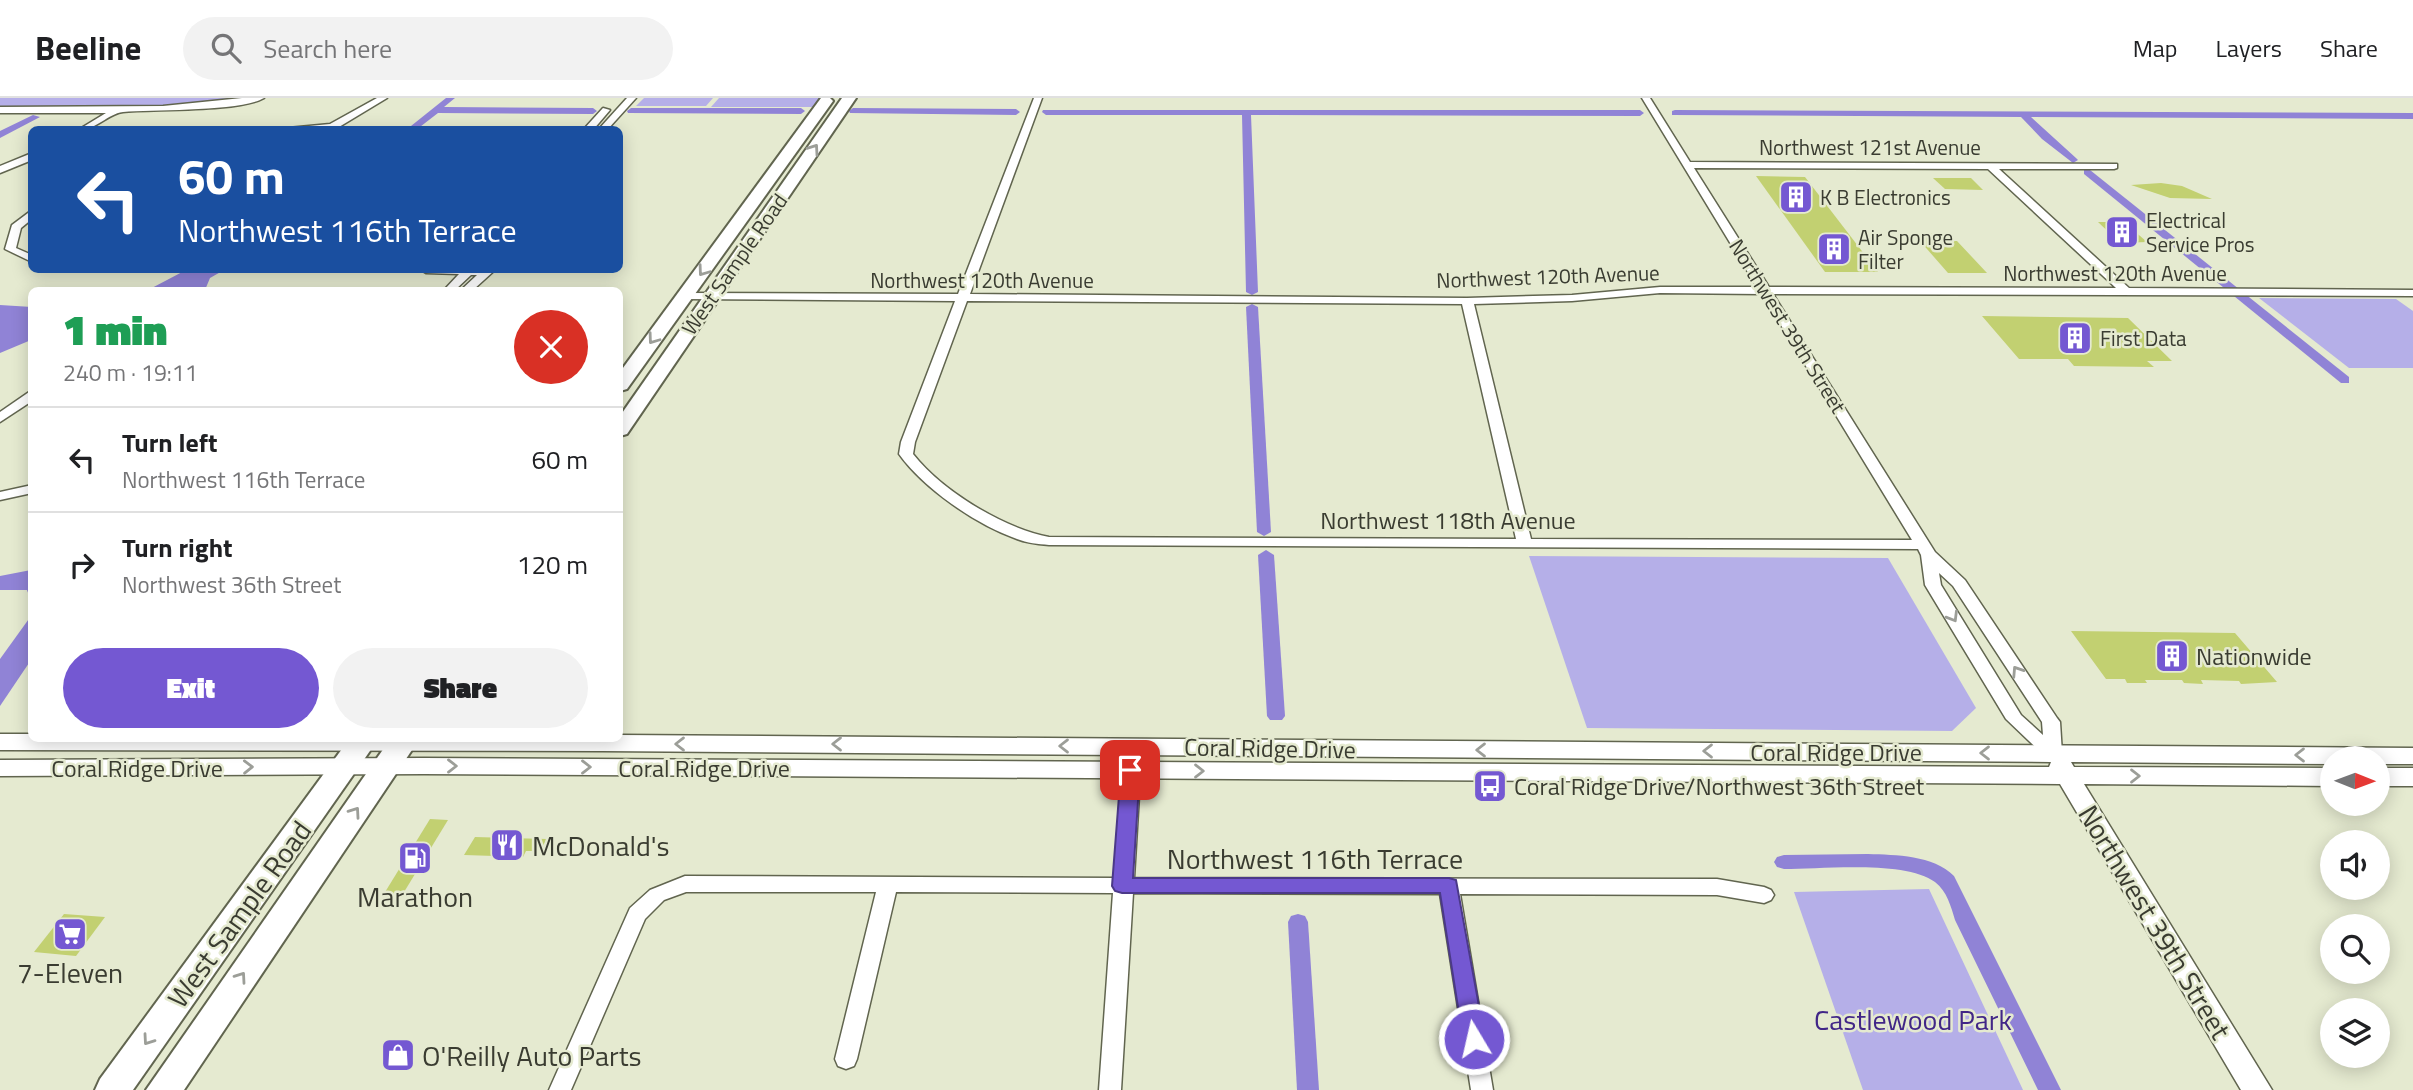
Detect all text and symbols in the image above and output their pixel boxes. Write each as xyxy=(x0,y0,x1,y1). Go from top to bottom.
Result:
search box xyxy=(183,17,673,80)
text: Beeline xyxy=(35,23,141,73)
icon: search xyxy=(207,29,245,67)
text: Search here xyxy=(263,29,392,68)
text: Map xyxy=(2133,30,2178,66)
text: Layers xyxy=(2216,30,2282,66)
text: Share xyxy=(2320,30,2378,66)
street label: Northwest 121st Avenue xyxy=(1759,131,1981,163)
text: 60 m xyxy=(178,138,285,213)
one-way arrow xyxy=(805,143,818,156)
icon: left xyxy=(63,154,154,245)
building icon: K B Electronics xyxy=(1777,178,1815,216)
place label: K B Electronics xyxy=(1820,181,1951,213)
street label: West Sample Road xyxy=(673,187,795,341)
place label: Electrical Service Pros xyxy=(2146,204,2255,260)
text: Northwest 116th Terrace xyxy=(178,206,517,254)
building icon: Electrical Service Pros xyxy=(2103,213,2141,251)
place label: Air Sponge Filter xyxy=(1858,221,1953,277)
building icon: Air Sponge Filter xyxy=(1815,230,1853,268)
street label: Northwest 39th Street xyxy=(1721,233,1855,420)
street label: Northwest 120th Avenue xyxy=(1436,256,1660,296)
street label: Northwest 120th Avenue xyxy=(2003,257,2227,289)
one-way arrow xyxy=(699,263,711,276)
street label: Northwest 120th Avenue xyxy=(870,264,1094,296)
text: 1 min xyxy=(63,297,167,361)
button: close xyxy=(514,310,588,384)
building icon: First Data xyxy=(2056,319,2094,357)
place label: First Data xyxy=(2100,322,2187,354)
one-way arrow xyxy=(649,331,661,344)
text: 240 m · 19:11 xyxy=(63,355,198,390)
text: Turn left xyxy=(122,423,217,462)
text: 60 m xyxy=(531,440,588,479)
icon: left xyxy=(63,441,101,479)
text: Northwest 116th Terrace xyxy=(122,462,365,497)
street label: Northwest 118th Avenue xyxy=(1320,502,1576,538)
text: Turn right xyxy=(122,528,233,567)
text: 120 m xyxy=(517,545,588,584)
icon: right xyxy=(63,546,101,584)
text: Northwest 36th Street xyxy=(122,567,341,602)
one-way arrow xyxy=(1944,610,1957,623)
building icon: Nationwide xyxy=(2153,637,2191,675)
place label: Nationwide xyxy=(2196,638,2312,674)
button: Exit xyxy=(63,648,319,728)
button: Share xyxy=(333,648,588,728)
one-way arrow xyxy=(2013,666,2025,679)
street label: Coral Ridge Drive xyxy=(1184,729,1356,767)
street label: Coral Ridge Drive xyxy=(1750,734,1922,770)
one-way arrow xyxy=(674,736,685,752)
one-way arrow xyxy=(831,736,842,752)
one-way arrow xyxy=(1059,738,1070,753)
pin xyxy=(1100,740,1160,800)
one-way arrow xyxy=(1475,742,1486,758)
one-way arrow xyxy=(1703,743,1713,759)
one-way arrow xyxy=(1979,745,1990,761)
north arrow xyxy=(2320,746,2390,816)
map controls xyxy=(2320,746,2390,1068)
one-way arrow xyxy=(2294,747,2305,763)
street label: Coral Ridge Drive xyxy=(51,750,223,786)
street label: Coral Ridge Drive xyxy=(618,750,790,786)
icon: arrive xyxy=(1111,751,1149,789)
one-way arrow xyxy=(447,758,458,774)
one-way arrow xyxy=(242,759,253,774)
one-way arrow xyxy=(581,759,591,775)
one-way arrow xyxy=(1194,763,1204,779)
bus stop icon: Coral Ridge Drive/Northwest 36th Street xyxy=(1471,767,1509,805)
place label: Coral Ridge Drive/Northwest 36th Street xyxy=(1514,768,1925,804)
one-way arrow xyxy=(2130,768,2141,784)
street label: Northwest 39th Street xyxy=(2068,797,2242,1048)
one-way arrow xyxy=(347,807,359,820)
street label: West Sample Road xyxy=(156,811,322,1017)
place label: McDonald's xyxy=(532,824,669,867)
restaurant icon: McDonald's xyxy=(488,826,526,864)
button: sound xyxy=(2320,830,2390,900)
street label: Northwest 116th Terrace xyxy=(1167,837,1463,880)
fuel station icon: Marathon xyxy=(396,839,434,877)
place label: Marathon xyxy=(357,875,473,918)
button: search xyxy=(2320,914,2390,984)
supermarket icon: 7-Eleven xyxy=(51,915,89,953)
place label: 7-Eleven xyxy=(17,951,123,994)
one-way arrow xyxy=(233,972,245,985)
park label: Castlewood Park xyxy=(1814,998,2012,1041)
button: layers xyxy=(2320,998,2390,1068)
position arrow xyxy=(1437,1002,1511,1076)
one-way arrow xyxy=(144,1032,156,1045)
place label: O'Reilly Auto Parts xyxy=(422,1034,642,1077)
shop icon: O'Reilly Auto Parts xyxy=(379,1036,417,1074)

